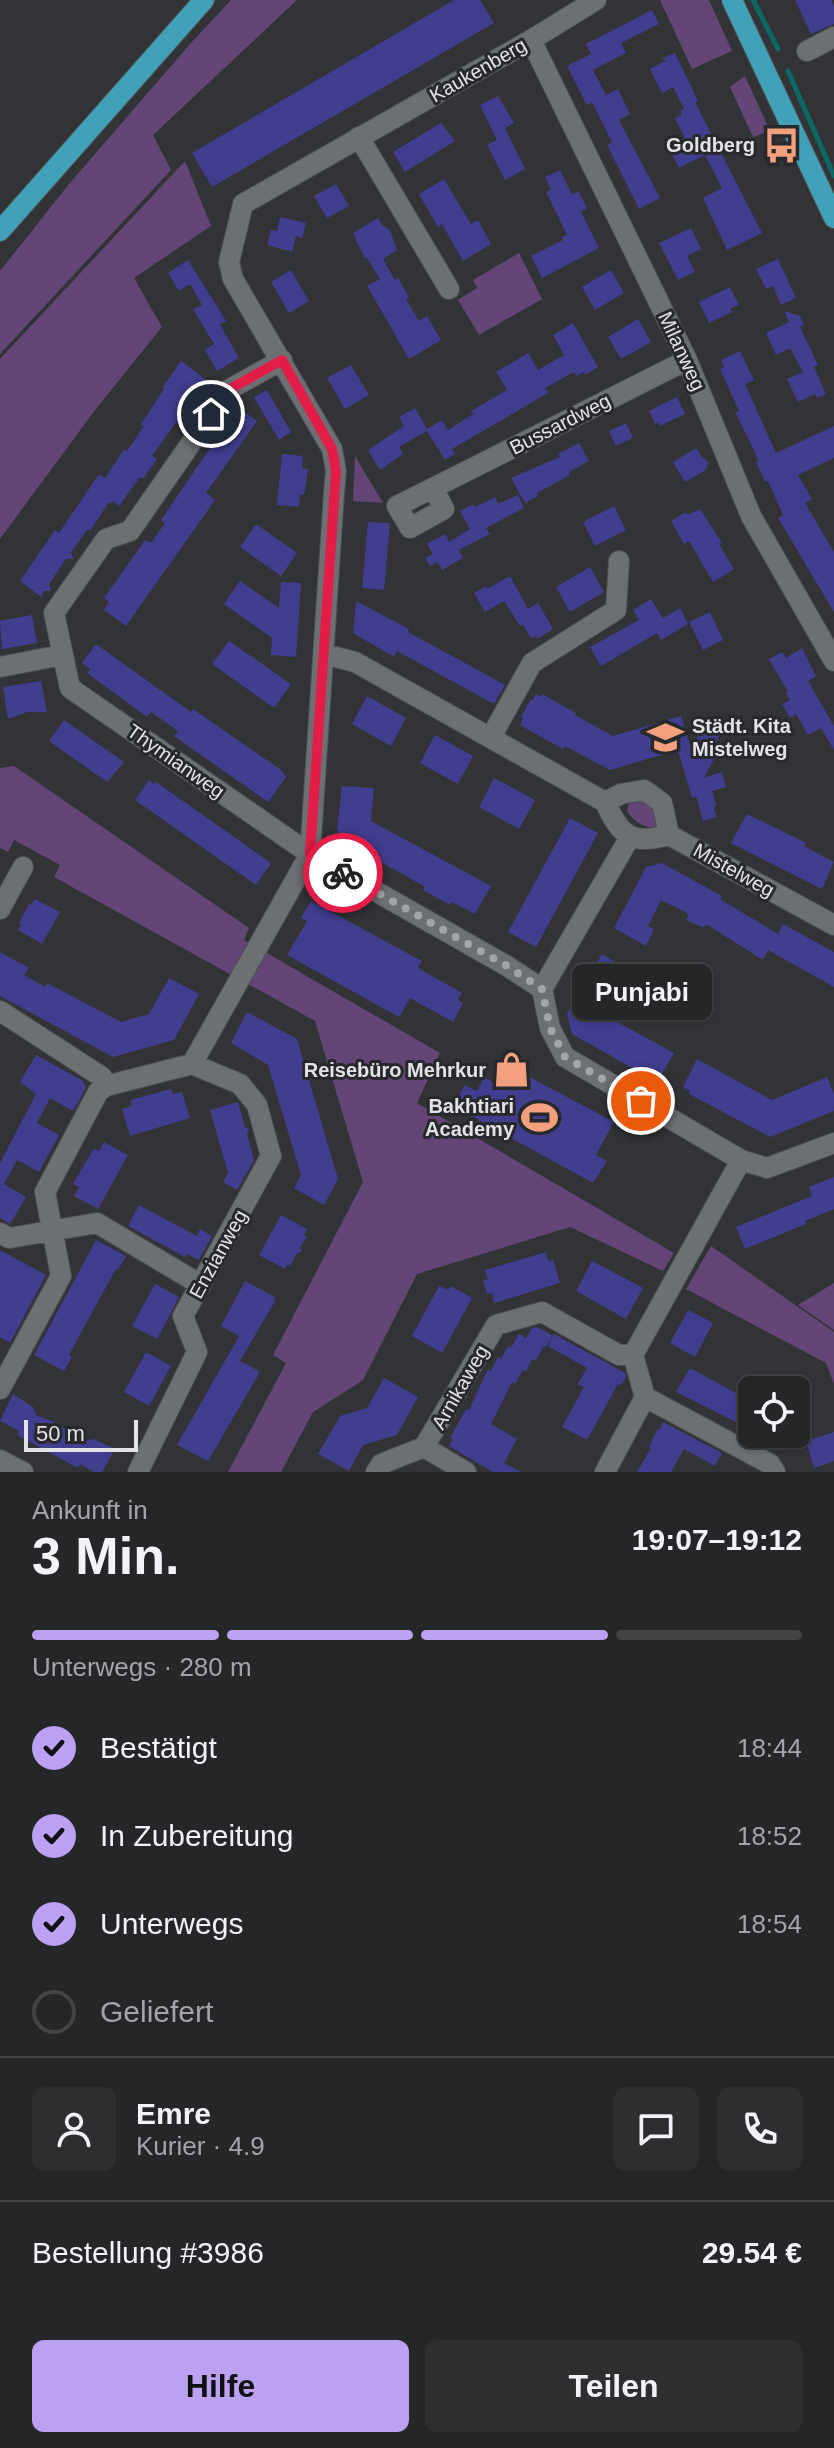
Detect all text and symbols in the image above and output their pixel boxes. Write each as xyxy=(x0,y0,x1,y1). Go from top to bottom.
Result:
street label: Kaukenberg xyxy=(426,34,530,106)
bus stop icon: Goldberg xyxy=(762,126,800,164)
place label: Goldberg xyxy=(666,134,755,156)
street label: Milanweg xyxy=(654,308,710,394)
pin xyxy=(177,380,245,448)
street label: Bussardweg xyxy=(506,389,614,459)
icon: home xyxy=(189,392,233,436)
place label: Städt. Kita Mistelweg xyxy=(692,715,792,760)
street label: Thymianweg xyxy=(123,719,229,803)
school or university icon: Städt. Kita Mistelweg xyxy=(647,719,685,757)
courier xyxy=(303,833,383,913)
street label: Mistelweg xyxy=(690,839,778,901)
icon: bike xyxy=(321,851,365,895)
callout: Punjabi xyxy=(571,965,711,1021)
text: Punjabi xyxy=(595,977,689,1007)
shop icon: Reisebüro Mehrkur xyxy=(493,1051,531,1089)
place label: Reisebüro Mehrkur xyxy=(304,1059,486,1081)
pin xyxy=(607,1067,675,1135)
icon: bag xyxy=(619,1079,663,1123)
place label: Bakhtiari Academy xyxy=(425,1095,515,1140)
sports icon: Bakhtiari Academy xyxy=(521,1098,559,1136)
street label: Enzianweg xyxy=(185,1206,251,1302)
street label: Arnikaweg xyxy=(427,1341,493,1433)
map controls xyxy=(738,1376,810,1448)
button: locate xyxy=(738,1376,810,1448)
scale bar xyxy=(24,1416,138,1452)
text: 50 m xyxy=(36,1421,85,1446)
text: Ankunft in xyxy=(32,1495,148,1525)
text: 19:07–19:12 xyxy=(632,1523,802,1556)
text: 3 Min. xyxy=(32,1527,179,1585)
text: Unterwegs · 280 m xyxy=(32,1652,252,1682)
icon: check xyxy=(32,1726,76,1770)
text: Bestätigt xyxy=(100,1731,217,1764)
text: 18:44 xyxy=(737,1733,802,1763)
icon: check xyxy=(32,1814,76,1858)
text: In Zubereitung xyxy=(100,1819,293,1852)
text: 18:52 xyxy=(737,1821,802,1851)
icon: check xyxy=(32,1902,76,1946)
text: Unterwegs xyxy=(100,1907,243,1940)
text: 18:54 xyxy=(737,1909,802,1939)
text: Geliefert xyxy=(100,1995,213,2028)
button: person xyxy=(32,2087,116,2171)
button: chat xyxy=(614,2087,698,2171)
button: phone xyxy=(718,2087,802,2171)
text: Emre xyxy=(136,2097,211,2130)
text: Kurier · 4.9 xyxy=(136,2131,265,2161)
text: Bestellung #3986 xyxy=(32,2236,264,2269)
text: 29.54 € xyxy=(702,2236,802,2269)
button: Hilfe xyxy=(32,2340,409,2432)
button: Teilen xyxy=(425,2340,802,2432)

